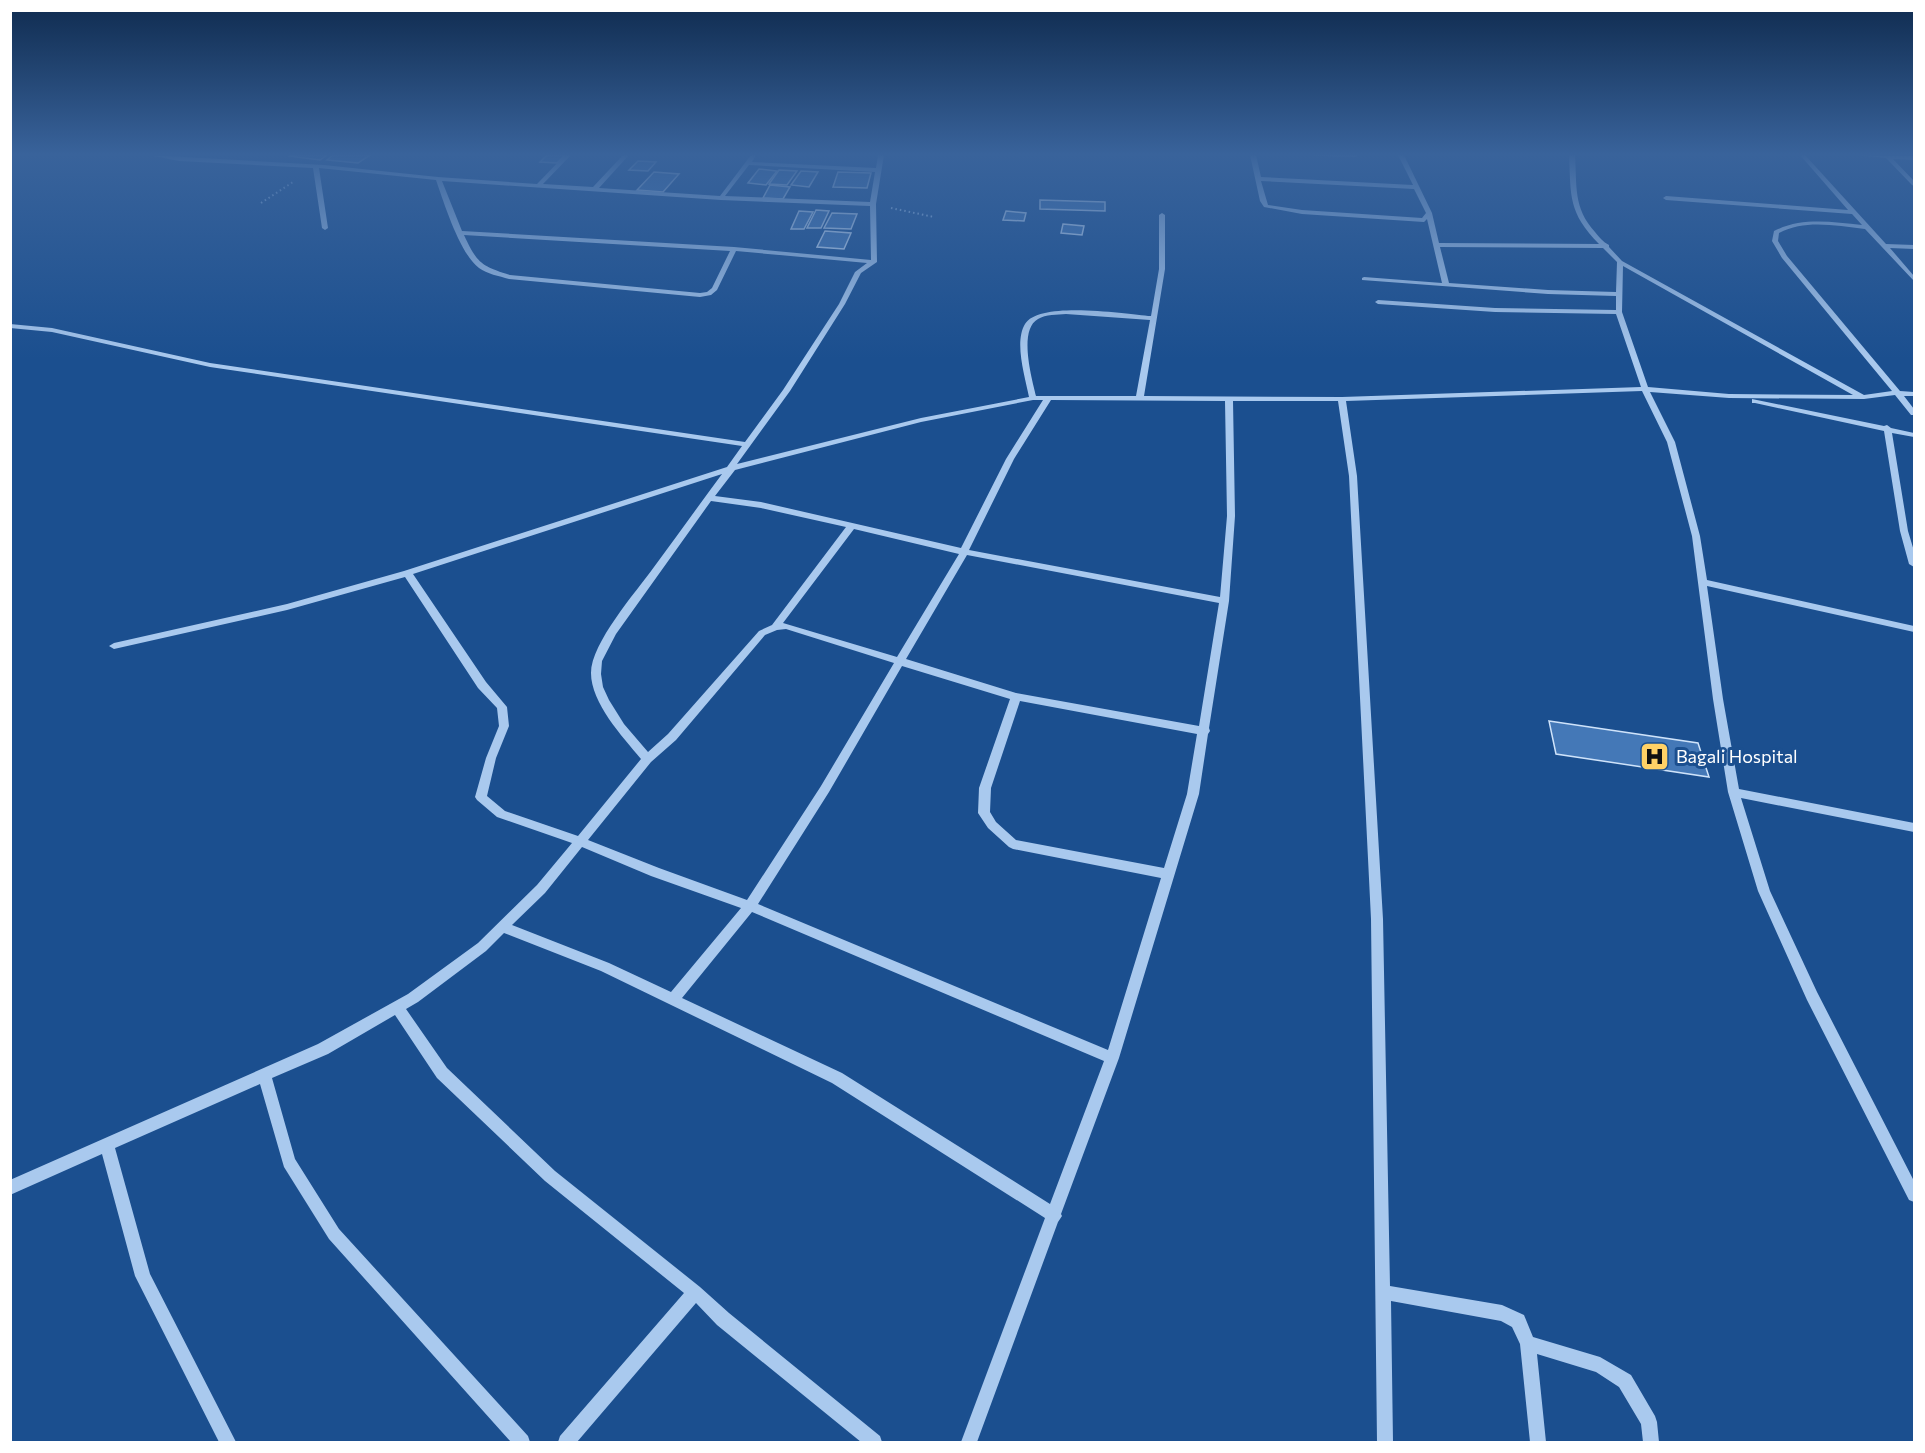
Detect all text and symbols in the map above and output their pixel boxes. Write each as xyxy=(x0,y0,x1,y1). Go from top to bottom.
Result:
hospital icon: Bagali Hospital xyxy=(1639,740,1671,772)
place label: Bagali Hospital xyxy=(1676,745,1798,767)

